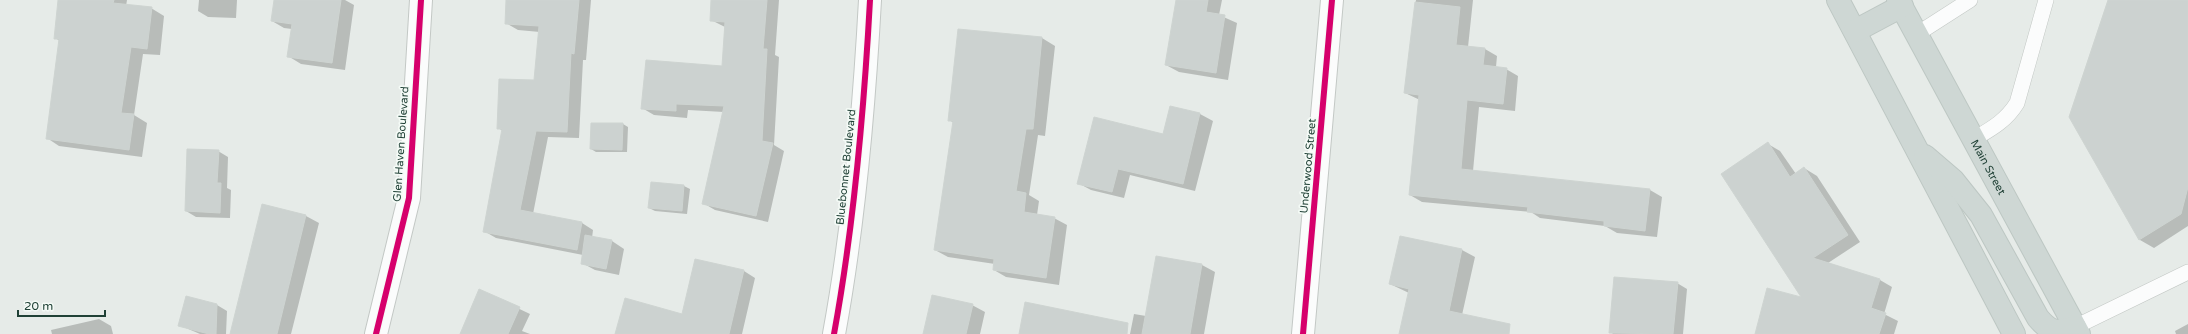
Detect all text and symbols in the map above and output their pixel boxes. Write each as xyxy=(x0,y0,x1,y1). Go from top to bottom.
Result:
street label: Glen Haven Boulevard xyxy=(390,86,412,202)
street label: Bluebonnet Boulevard xyxy=(833,108,859,226)
street label: Underwood Street xyxy=(1297,118,1319,214)
street label: Main Street xyxy=(1968,137,2009,197)
scale bar xyxy=(18,292,105,318)
text: 20 m xyxy=(24,299,53,313)

